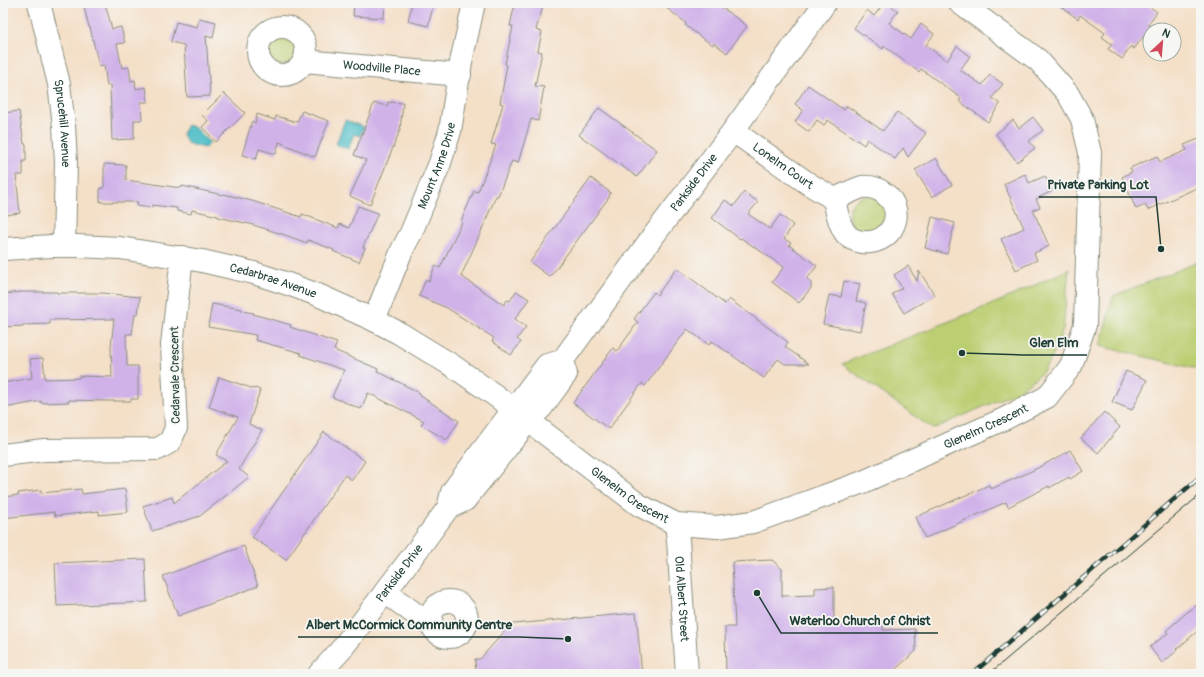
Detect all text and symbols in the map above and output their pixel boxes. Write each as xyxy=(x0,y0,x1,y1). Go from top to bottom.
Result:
north arrow xyxy=(1142,22,1182,62)
text: N xyxy=(1160,26,1173,41)
street label: Woodville Place xyxy=(342,58,421,79)
street label: Sprucehill Avenue xyxy=(50,78,73,168)
street label: Mount Anne Drive xyxy=(415,121,459,211)
street label: Lonelm Court xyxy=(749,140,816,193)
street label: Parkside Drive xyxy=(668,151,721,215)
callout: Private Parking Lot xyxy=(1039,172,1156,197)
text: Private Parking Lot xyxy=(1047,177,1149,193)
street label: Cedarbrae Avenue xyxy=(228,261,319,302)
street label: Cedarvale Crescent xyxy=(167,326,184,424)
callout: Glen Elm xyxy=(1022,330,1087,355)
text: Glen Elm xyxy=(1029,335,1079,351)
street label: Glenelm Crescent xyxy=(941,401,1031,453)
street label: Glenelm Crescent xyxy=(587,464,671,527)
street label: Parkside Drive xyxy=(373,542,427,605)
street label: Old Albert Street xyxy=(671,555,692,642)
callout: Waterloo Church of Christ xyxy=(781,608,938,633)
callout: Albert McCormick Community Centre xyxy=(298,612,520,637)
text: Waterloo Church of Christ xyxy=(790,613,931,629)
text: Albert McCormick Community Centre xyxy=(306,617,513,633)

